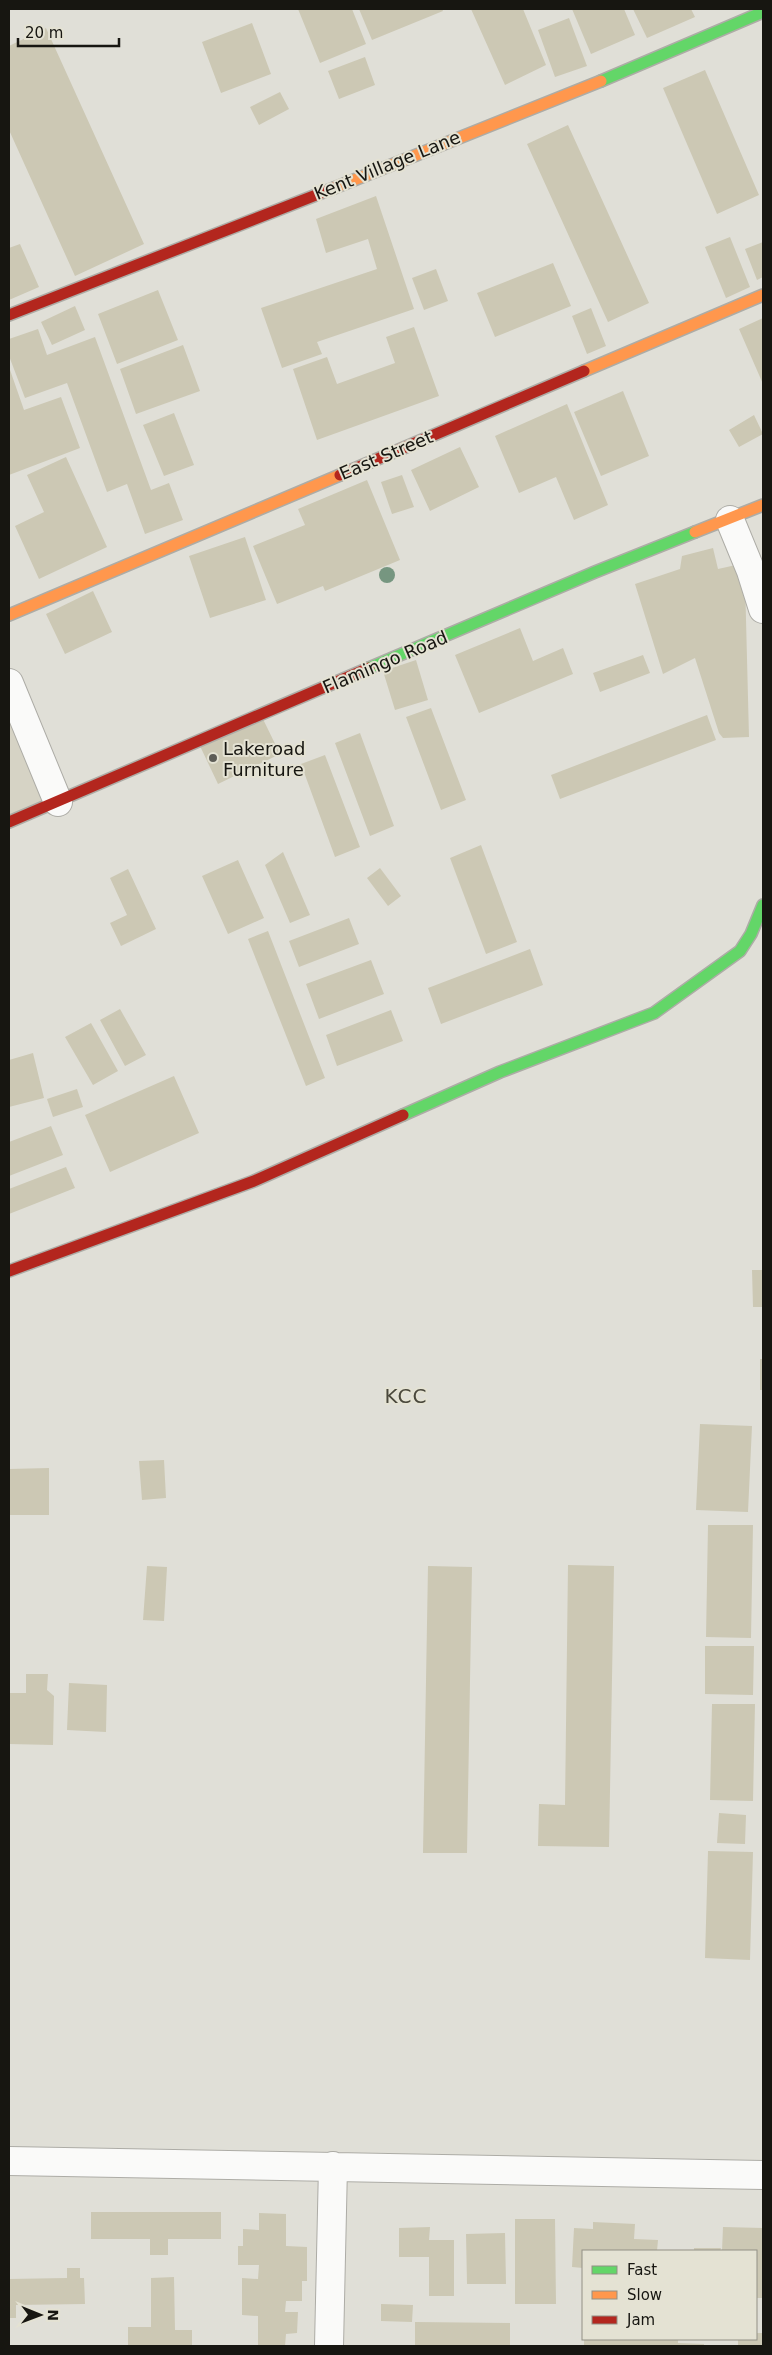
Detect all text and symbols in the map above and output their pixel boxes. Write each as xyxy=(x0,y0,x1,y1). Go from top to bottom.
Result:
scale bar xyxy=(18,15,119,47)
text: 20 m xyxy=(25,24,63,42)
street label: Kent Village Lane xyxy=(311,126,463,204)
street label: East Street xyxy=(336,426,436,484)
street label: Flamingo Road xyxy=(319,626,451,698)
place label: Lakeroad Furniture xyxy=(223,738,305,780)
marker: Lakeroad Furniture xyxy=(207,752,219,764)
district label: KCC xyxy=(385,1384,427,1408)
legend xyxy=(582,2250,757,2340)
text: Fast xyxy=(627,2261,657,2279)
text: Slow xyxy=(627,2286,662,2304)
north arrow xyxy=(15,2290,65,2340)
text: N xyxy=(45,2309,61,2321)
text: Jam xyxy=(626,2311,655,2329)

